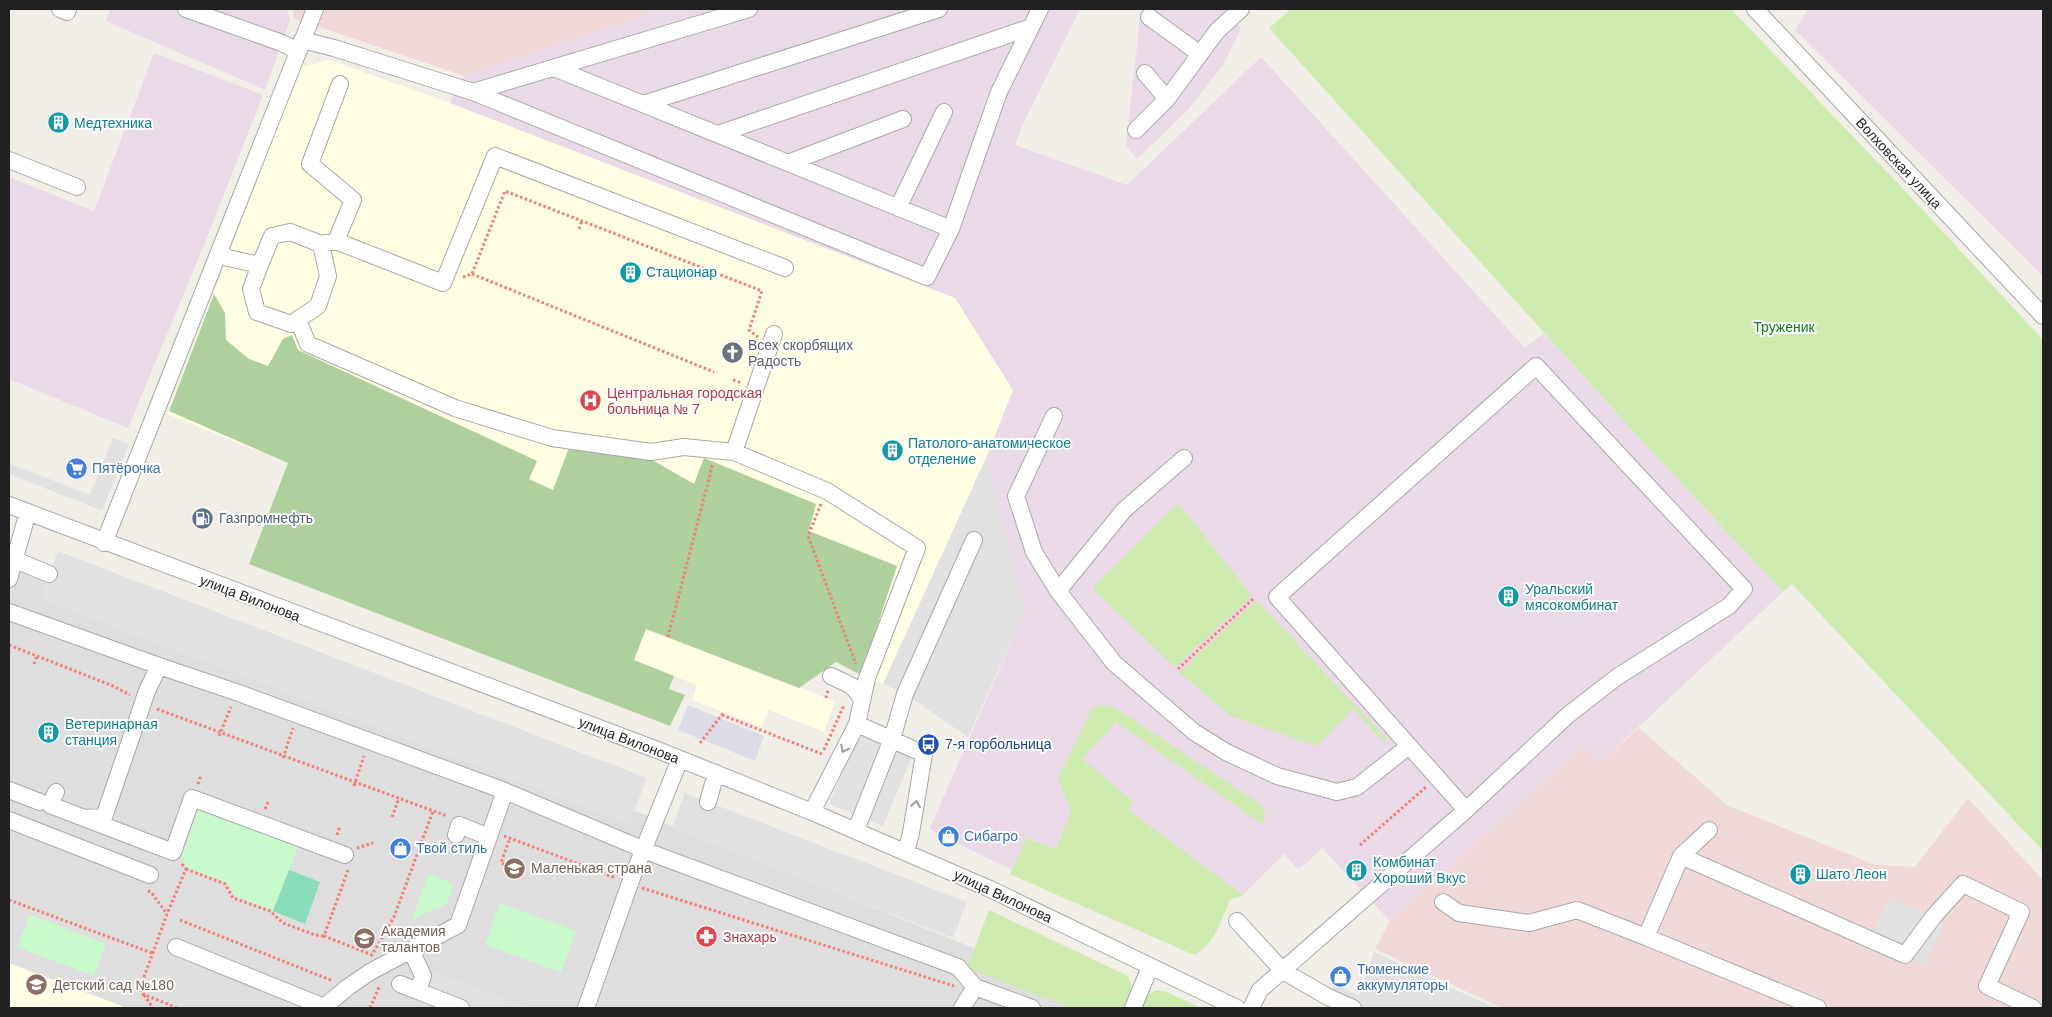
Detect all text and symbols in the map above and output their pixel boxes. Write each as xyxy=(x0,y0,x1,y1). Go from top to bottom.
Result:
building icon: Медтехника xyxy=(46,111,70,135)
street label: Волховская улица xyxy=(1853,114,1945,212)
place label: Медтехника xyxy=(74,115,152,131)
building icon: Стационар xyxy=(618,260,642,284)
place label: Стационар xyxy=(646,264,717,280)
park label: Труженик xyxy=(1753,319,1816,335)
place label: Всех скорбящих Радость xyxy=(748,337,853,369)
church icon: Всех скорбящих Радость xyxy=(720,341,744,365)
place label: Центральная городская больница № 7 xyxy=(607,385,762,417)
hospital icon: Центральная городская больница № 7 xyxy=(579,389,603,413)
place label: Патолого-анатомическое отделение xyxy=(908,435,1071,467)
building icon: Патолого-анатомическое отделение xyxy=(880,439,904,463)
supermarket icon: Пятёрочка xyxy=(64,456,88,480)
place label: Пятёрочка xyxy=(92,460,161,476)
fuel station icon: Газпромнефть xyxy=(191,506,215,530)
place label: Газпромнефть xyxy=(219,510,313,526)
street label: улица Вилонова xyxy=(198,571,303,625)
place label: Уральский мясокомбинат xyxy=(1525,581,1619,613)
building icon: Уральский мясокомбинат xyxy=(1497,585,1521,609)
street label: улица Вилонова xyxy=(577,713,682,767)
place label: Ветеринарная станция xyxy=(65,716,158,748)
building icon: Ветеринарная станция xyxy=(37,720,61,744)
bus stop icon: 7-я горбольница xyxy=(917,732,941,756)
place label: 7-я горбольница xyxy=(945,736,1052,752)
one-way arrow xyxy=(840,744,850,753)
one-way arrow xyxy=(910,800,920,809)
shop icon: Сибагро xyxy=(936,824,960,848)
place label: Сибагро xyxy=(964,828,1018,844)
shop icon: Твой стиль xyxy=(388,836,412,860)
place label: Твой стиль xyxy=(416,840,487,856)
place label: Комбинат Хороший Вкус xyxy=(1373,854,1466,886)
school or university icon: Маленькая страна xyxy=(503,856,527,880)
building icon: Комбинат Хороший Вкус xyxy=(1345,858,1369,882)
place label: Маленькая страна xyxy=(531,860,652,876)
building icon: Шато Леон xyxy=(1788,862,1812,886)
street label: улица Вилонова xyxy=(951,866,1055,926)
place label: Шато Леон xyxy=(1816,866,1887,882)
place label: Академия талантов xyxy=(381,923,446,955)
pharmacy icon: Знахарь xyxy=(695,925,719,949)
school or university icon: Академия талантов xyxy=(353,927,377,951)
place label: Знахарь xyxy=(723,929,777,945)
place label: Тюменские аккумуляторы xyxy=(1357,961,1448,993)
shop icon: Тюменские аккумуляторы xyxy=(1329,965,1353,989)
school or university icon: Детский сад №180 xyxy=(25,973,49,997)
place label: Детский сад №180 xyxy=(53,977,174,993)

